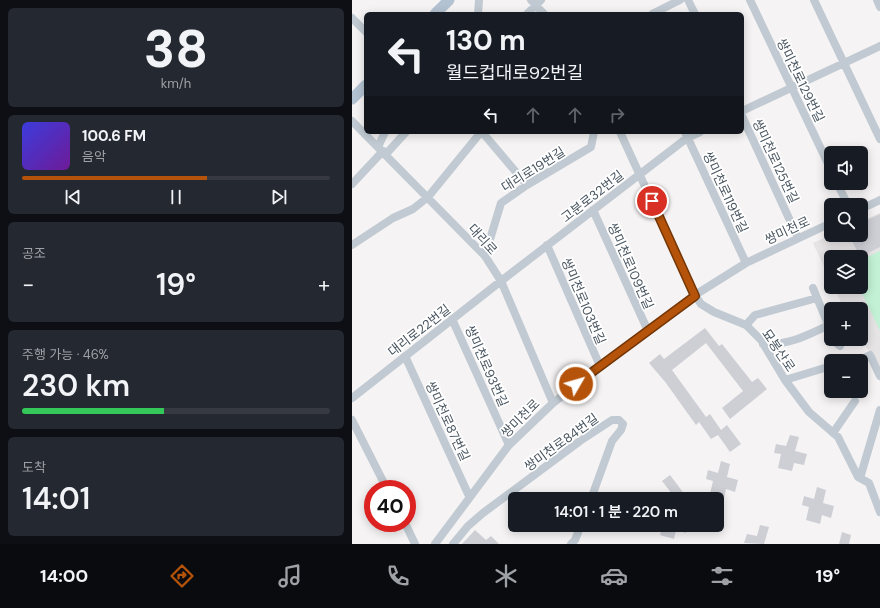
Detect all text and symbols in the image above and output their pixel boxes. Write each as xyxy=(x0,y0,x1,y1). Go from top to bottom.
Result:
text: 38 xyxy=(144,15,208,83)
text: 130 m xyxy=(446,22,526,59)
icon: left xyxy=(380,28,432,80)
street label: 쌍미천로129번길 xyxy=(773,35,828,125)
text: 월드컵대로92번길 xyxy=(446,61,583,85)
text: km/h xyxy=(161,75,191,92)
icon: left xyxy=(480,104,502,126)
icon: ahead xyxy=(522,104,544,126)
icon: ahead xyxy=(564,104,586,126)
icon: right xyxy=(606,104,628,126)
street label: 쌍미천로125번길 xyxy=(749,116,803,206)
text: 100.6 FM xyxy=(82,126,146,146)
street label: 대리로19번길 xyxy=(498,143,568,196)
map controls xyxy=(824,146,868,398)
button: sound xyxy=(824,146,868,190)
text: 음악 xyxy=(82,148,106,165)
street label: 쌍미천로119번길 xyxy=(699,149,752,236)
street label: 고분로32번길 xyxy=(558,167,627,226)
pin xyxy=(635,184,669,218)
icon: previous xyxy=(62,186,84,208)
icon: pause xyxy=(165,186,187,208)
icon: next xyxy=(268,186,290,208)
icon: arrive xyxy=(641,190,663,212)
button: search xyxy=(824,198,868,242)
street label: 쌍미천로 xyxy=(762,213,813,248)
street label: 대리로 xyxy=(464,220,501,258)
street label: 쌍미천로109번길 xyxy=(604,220,657,312)
text: 공조 xyxy=(22,245,46,262)
button: layers xyxy=(824,250,868,294)
street label: 쌍미천로103번길 xyxy=(558,255,609,347)
text: 19° xyxy=(156,265,196,304)
text: − xyxy=(22,270,34,299)
text: + xyxy=(318,270,330,299)
street label: 대리로22번길 xyxy=(385,301,454,360)
button: + xyxy=(824,302,868,346)
street label: 쌍미천로93번길 xyxy=(461,323,512,410)
street label: 묘봉산로 xyxy=(758,326,799,375)
text: 주행 가능 · 46% xyxy=(22,346,109,363)
button: − xyxy=(824,354,868,398)
position arrow xyxy=(555,363,597,405)
text: 230 km xyxy=(22,366,130,405)
street label: 쌍미천로87번길 xyxy=(422,379,473,464)
street label: 쌍미천로 xyxy=(497,395,543,441)
street label: 쌍미천로84번길 xyxy=(521,410,602,475)
text: 도착 xyxy=(22,459,46,476)
text: 14:01 xyxy=(22,479,90,518)
speed limit sign: 40 xyxy=(364,480,416,532)
text: 14:01 · 1 분 · 220 m xyxy=(554,502,678,522)
icon: directions xyxy=(168,562,196,590)
icon: music xyxy=(276,562,304,590)
icon: phone xyxy=(384,562,412,590)
icon: climate xyxy=(492,562,520,590)
icon: car xyxy=(600,562,628,590)
icon: filters xyxy=(708,562,736,590)
text: 14:00 xyxy=(40,564,88,588)
text: 19° xyxy=(815,564,840,588)

